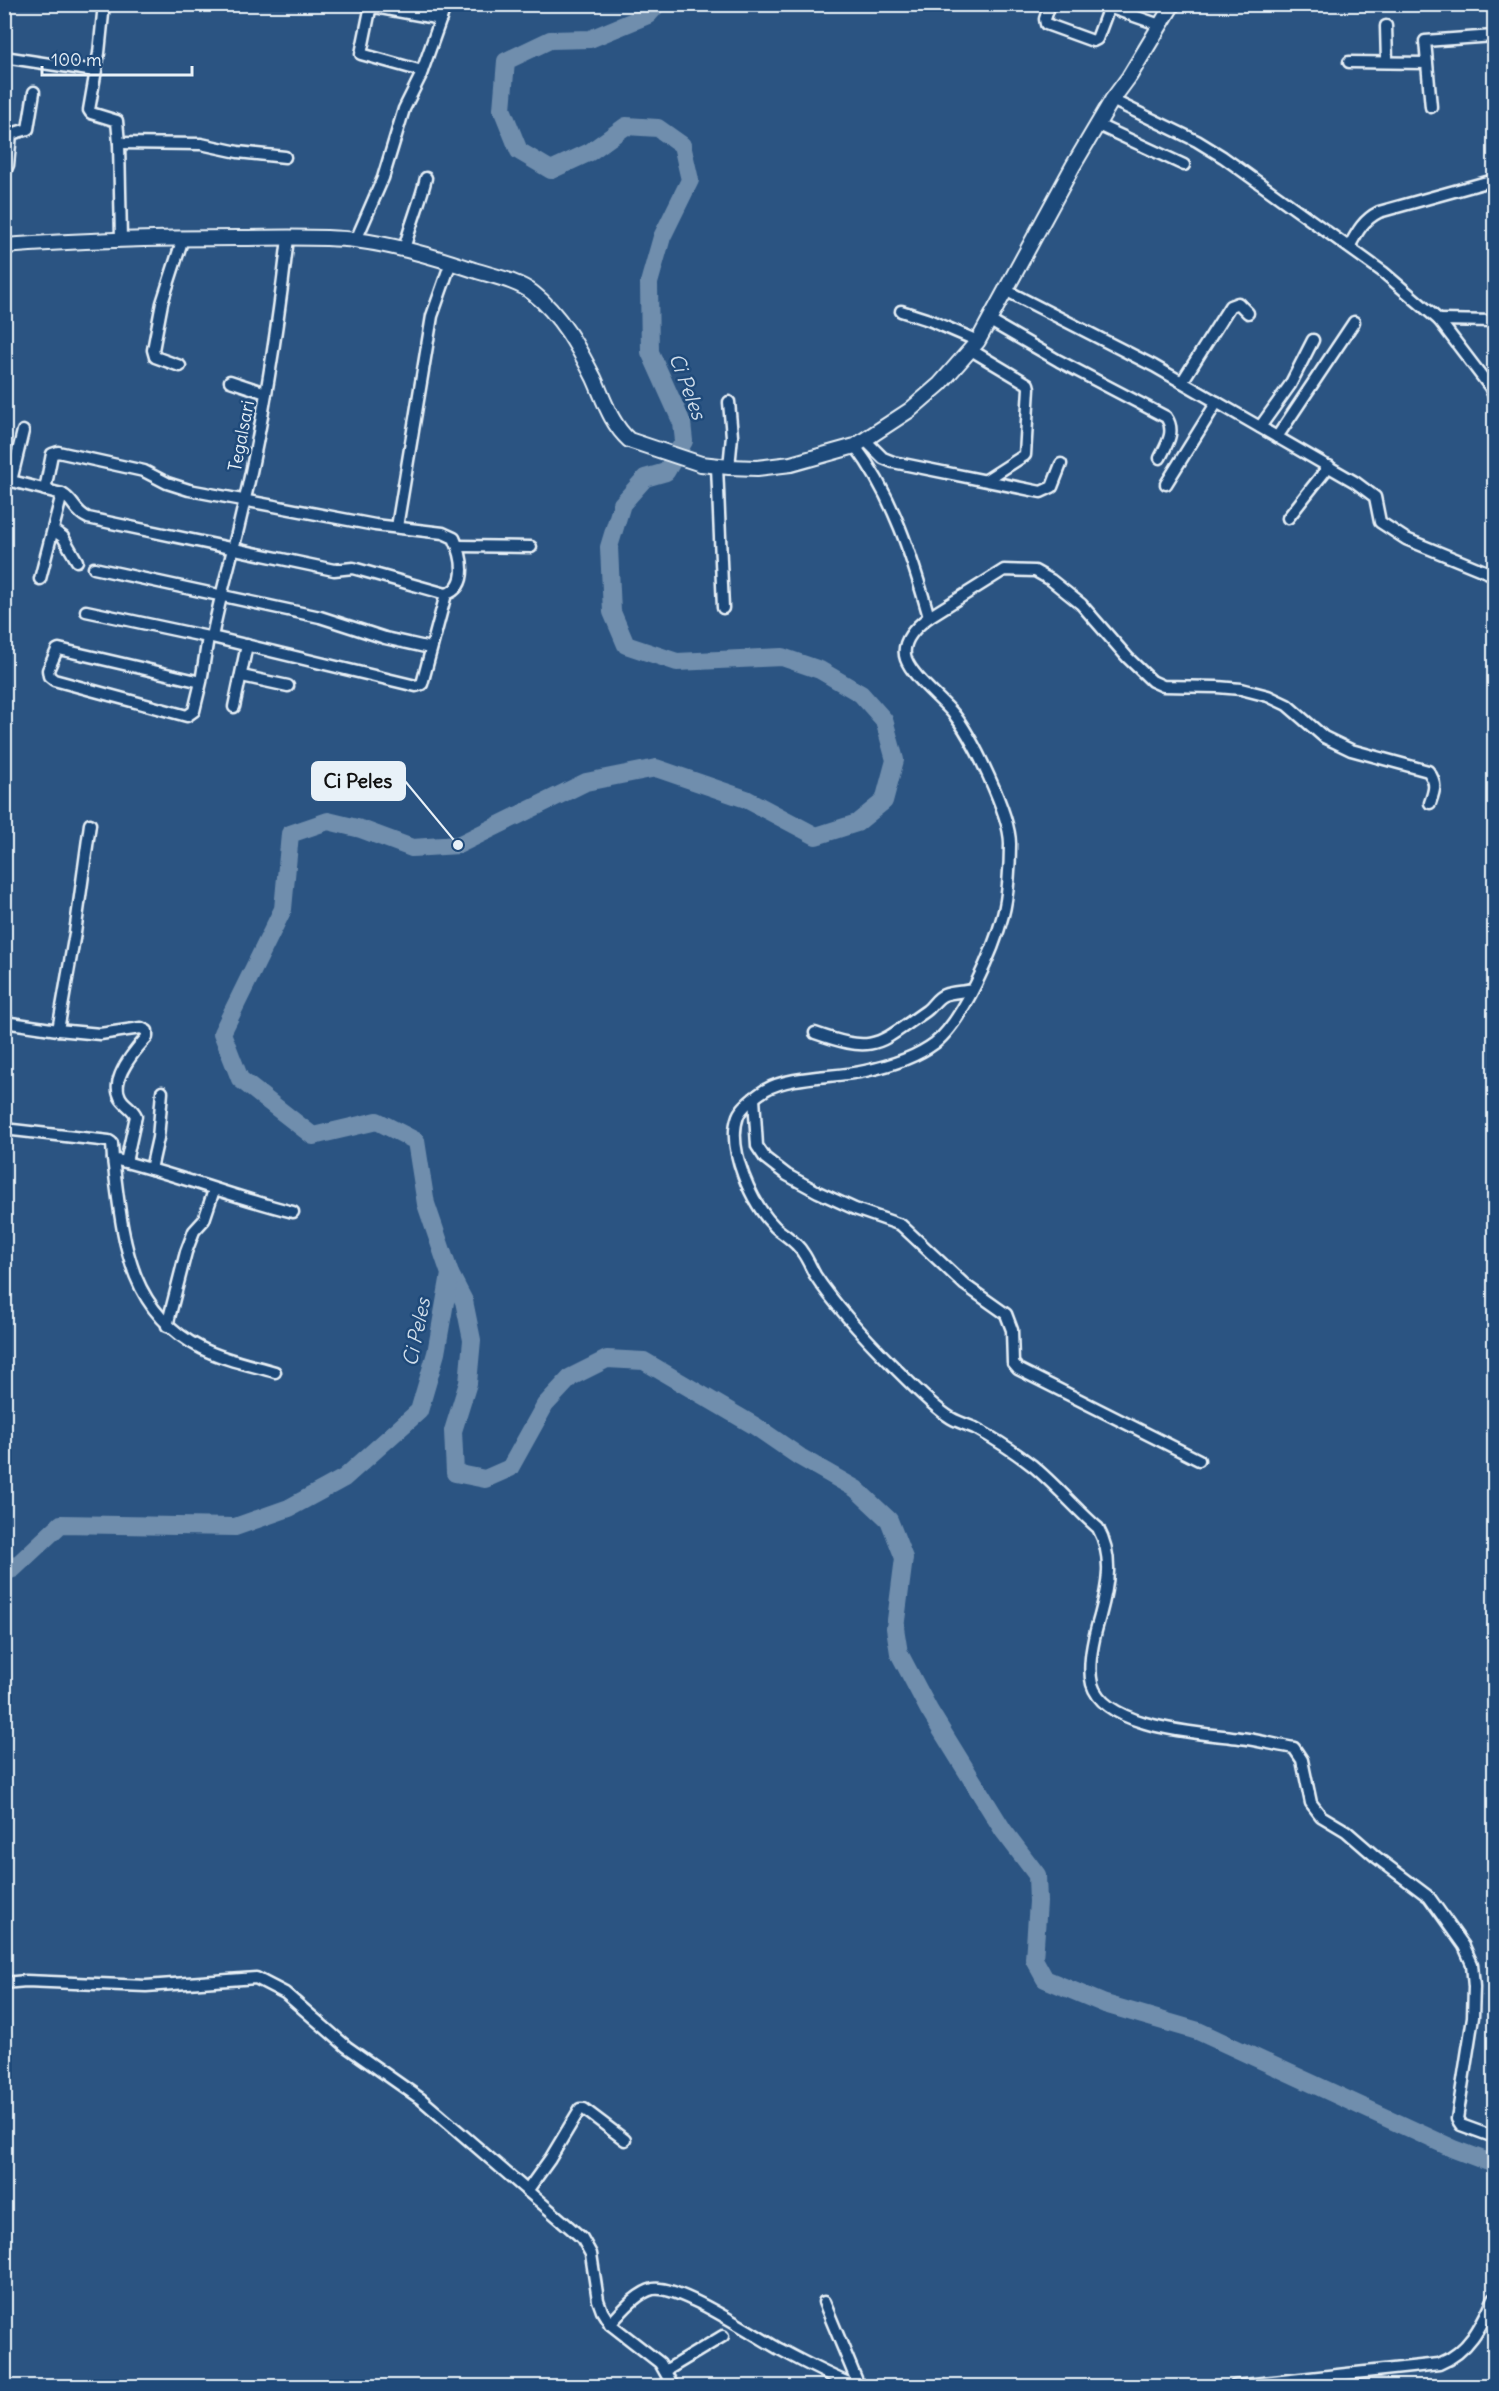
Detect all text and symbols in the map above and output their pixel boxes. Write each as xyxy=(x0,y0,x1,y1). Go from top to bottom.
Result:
scale bar xyxy=(42,39,192,77)
text: 100 m xyxy=(51,48,102,71)
water label: Ci Peles xyxy=(664,349,713,424)
street label: Tegalsari xyxy=(223,398,259,474)
callout: Ci Peles xyxy=(312,762,405,800)
text: Ci Peles xyxy=(324,768,392,793)
water label: Ci Peles xyxy=(397,1294,436,1368)

